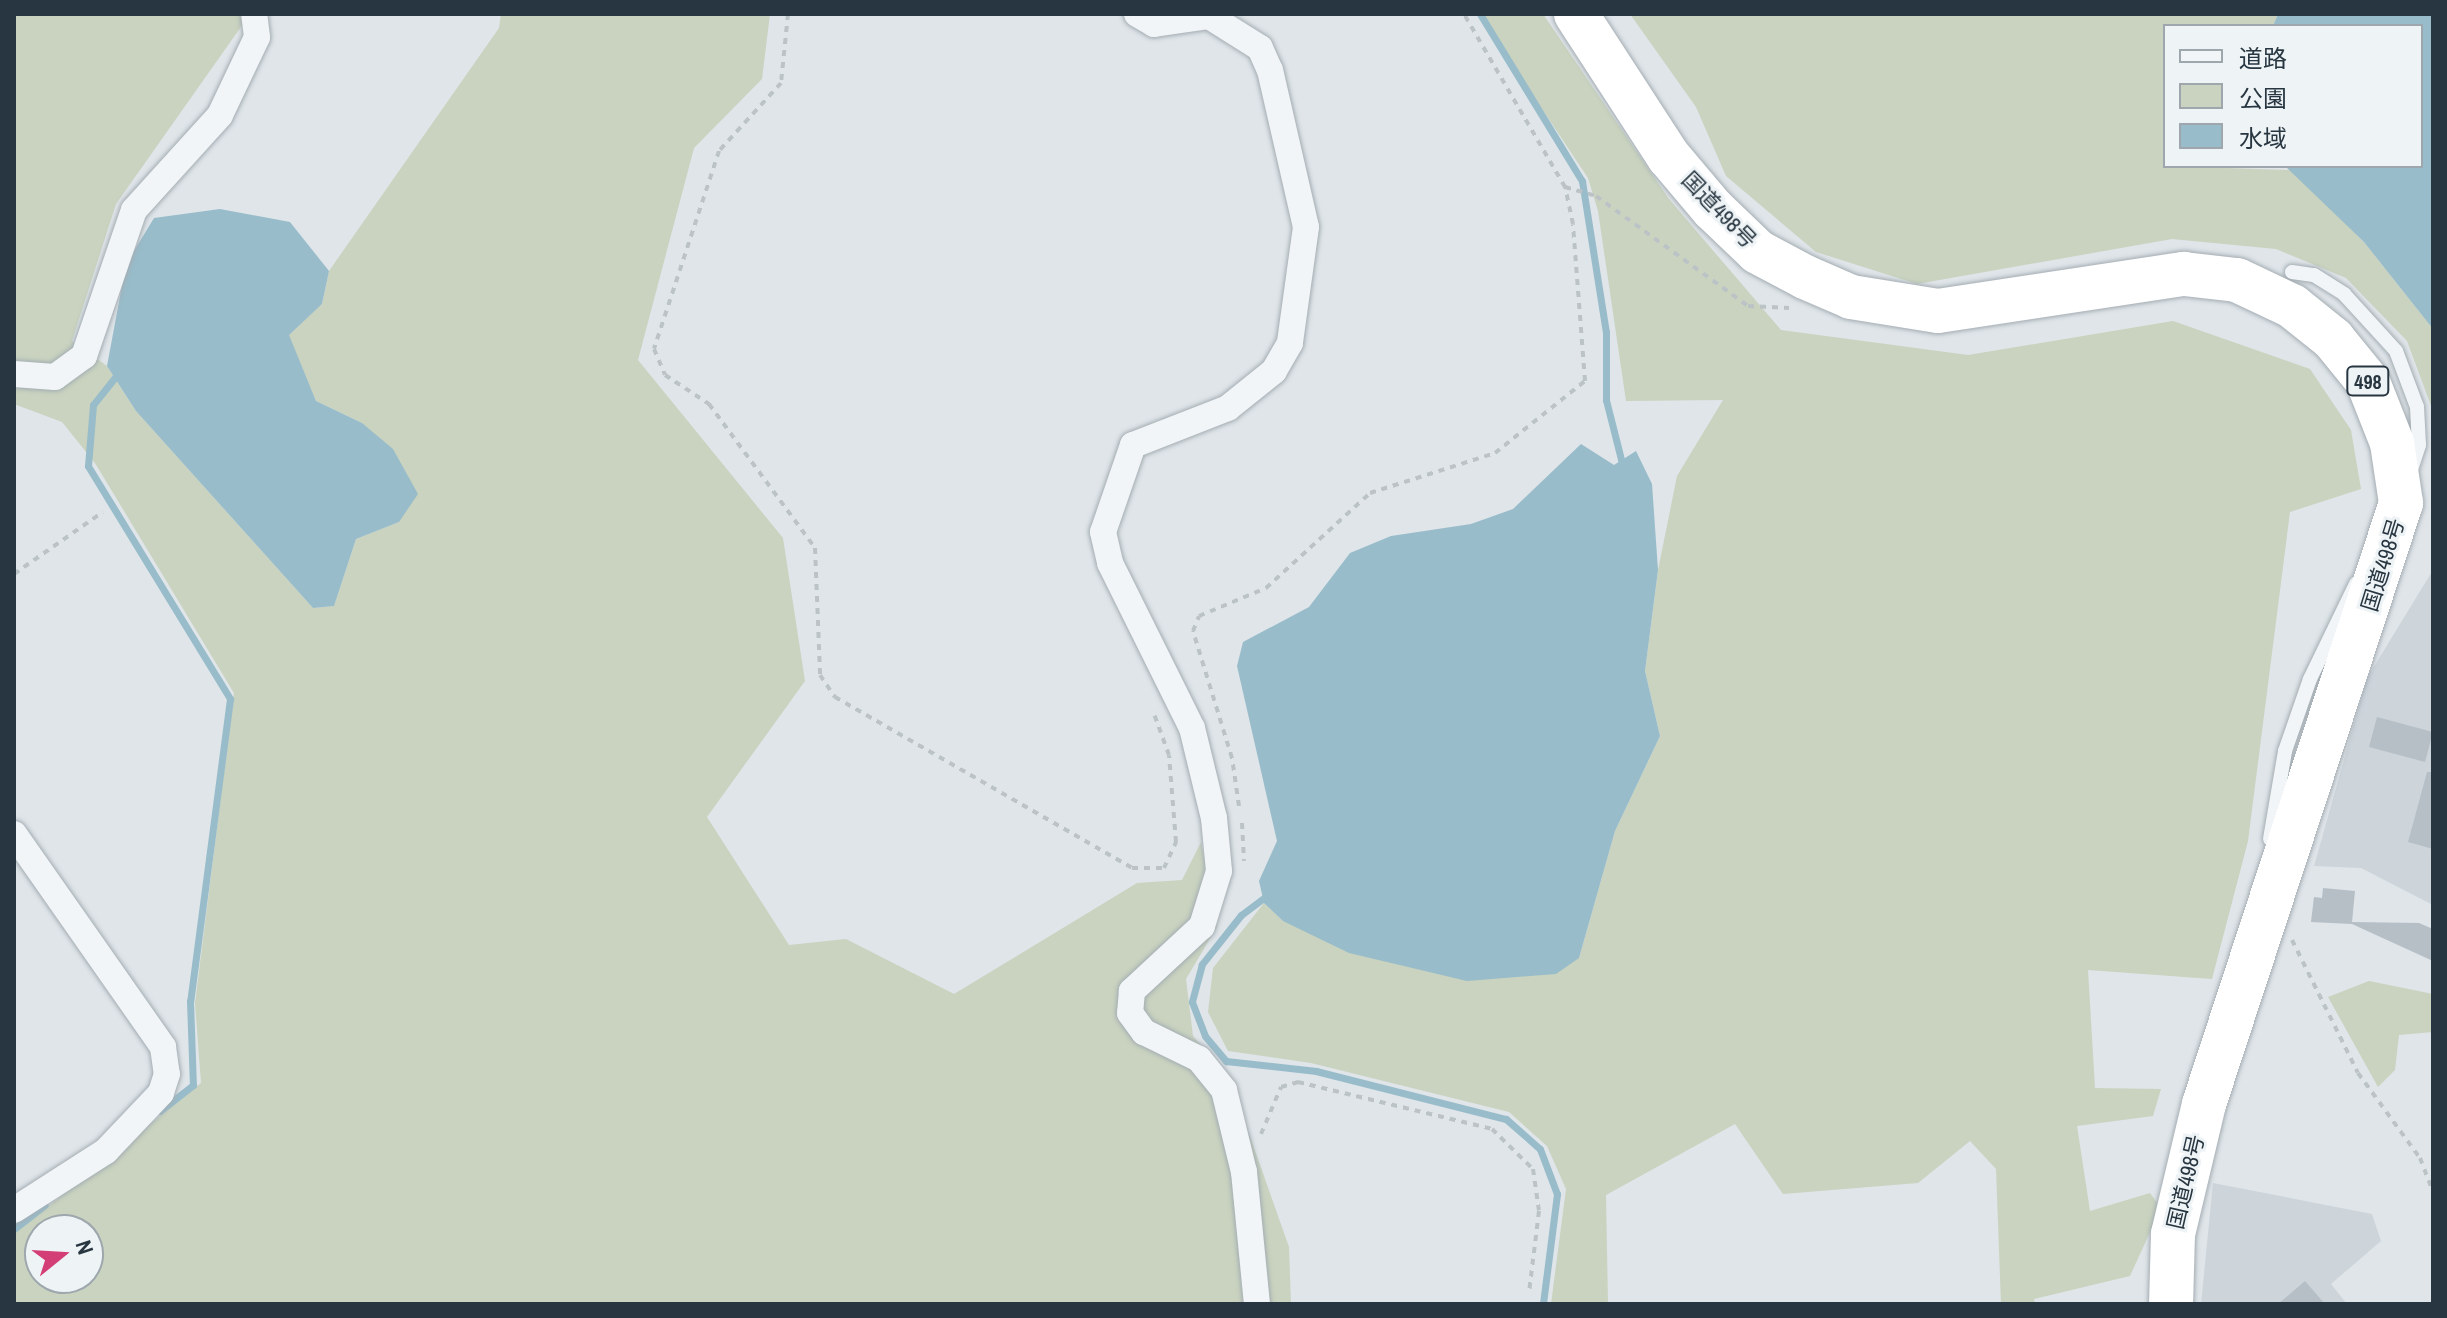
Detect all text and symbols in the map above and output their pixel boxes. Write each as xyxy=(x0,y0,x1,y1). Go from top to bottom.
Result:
legend xyxy=(2163,24,2423,168)
text: 道路 xyxy=(2239,42,2287,74)
text: 公園 xyxy=(2239,82,2287,114)
text: 水域 xyxy=(2239,122,2287,154)
street label: 国道498号 xyxy=(1676,166,1762,254)
road number: 498 xyxy=(2346,365,2390,397)
street label: 国道498号 xyxy=(2356,515,2410,615)
street label: 国道498号 xyxy=(2162,1132,2210,1232)
north arrow xyxy=(24,1214,104,1294)
text: N xyxy=(69,1236,101,1258)

